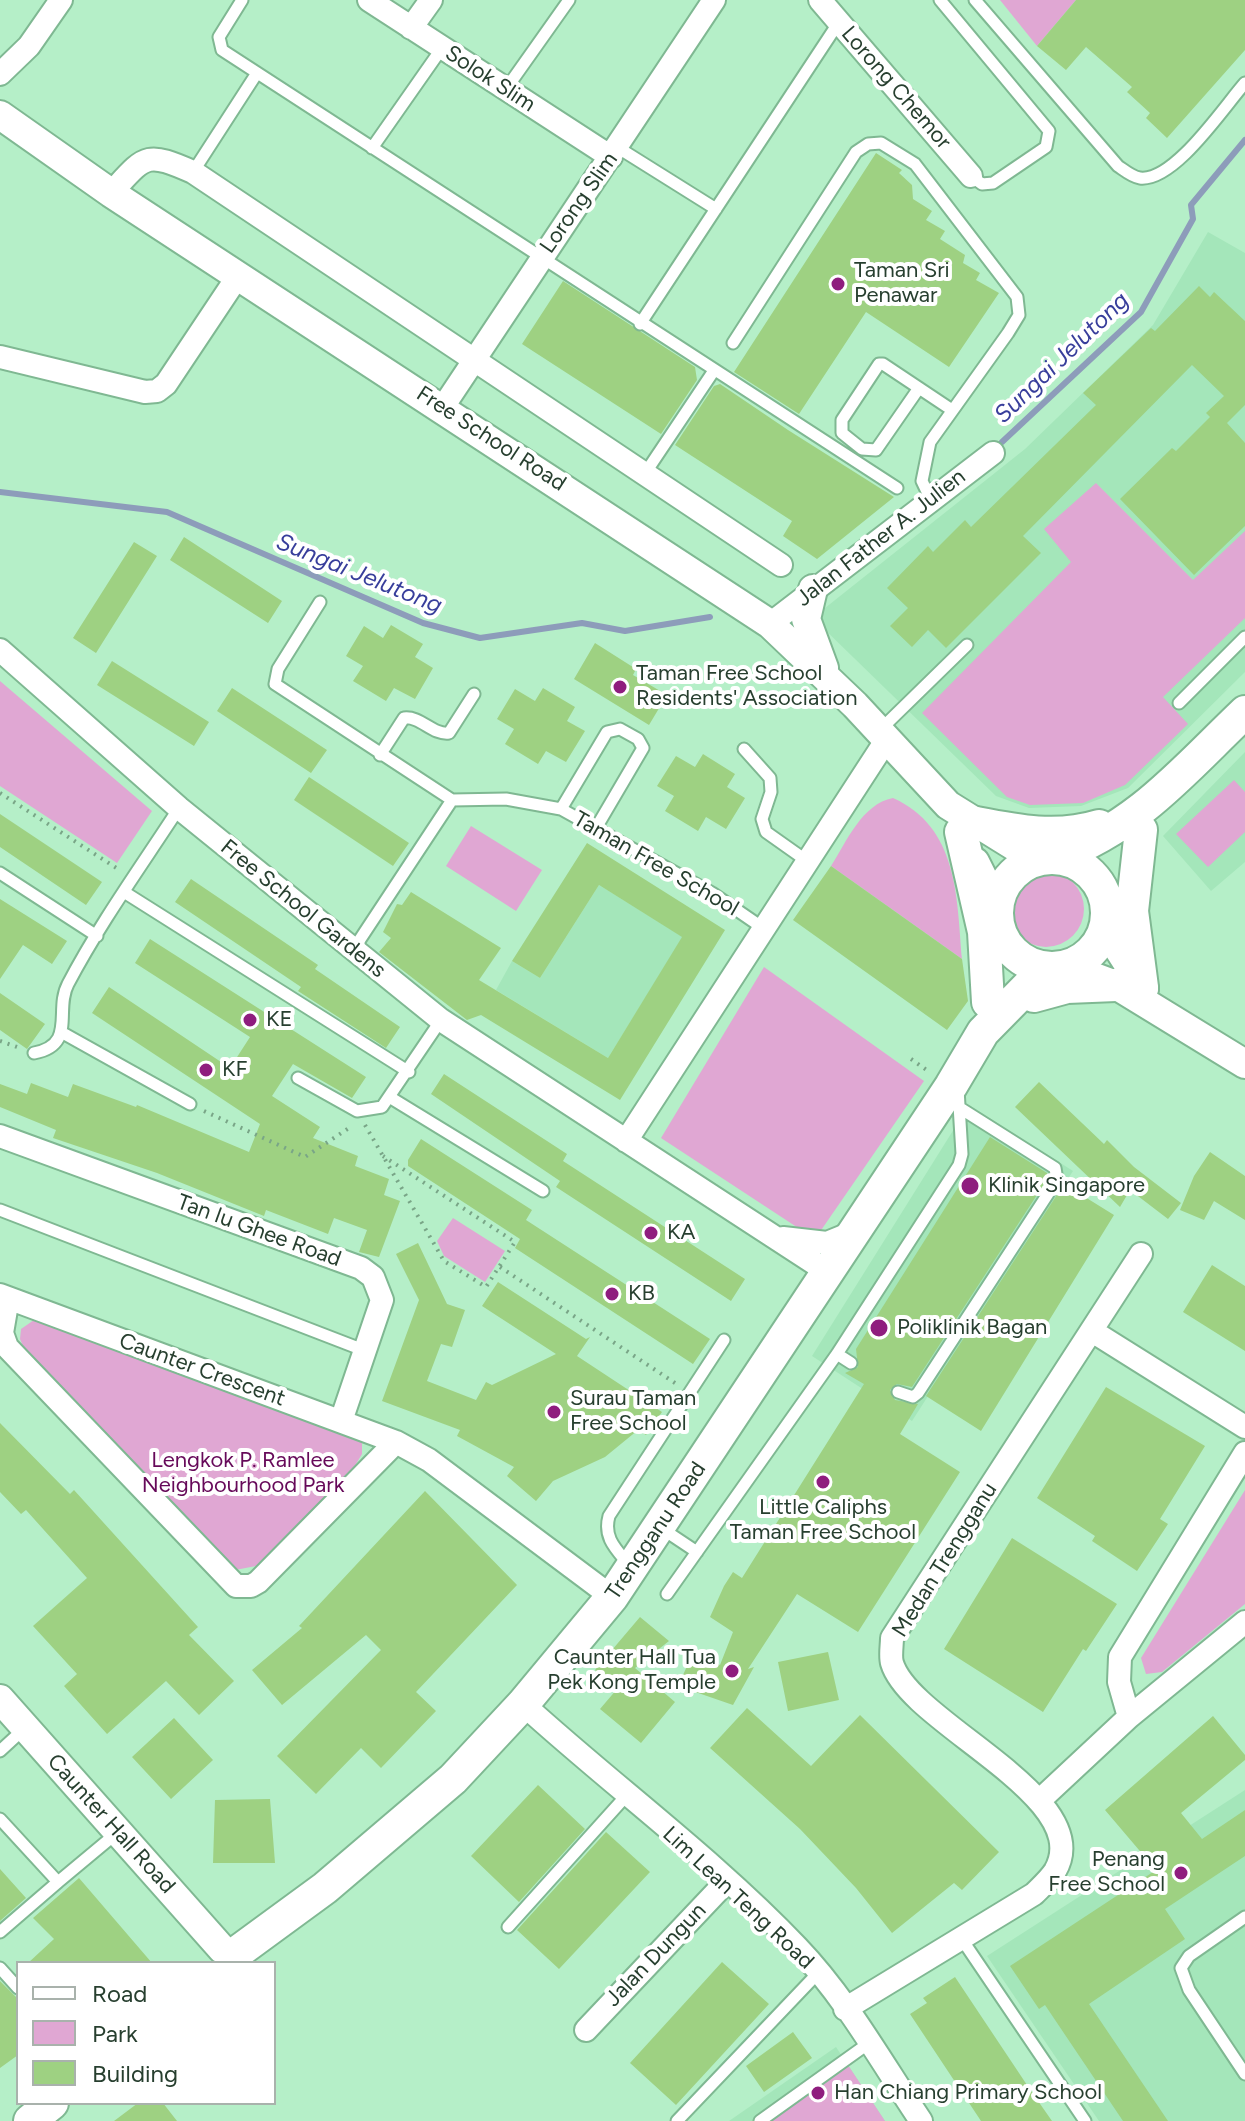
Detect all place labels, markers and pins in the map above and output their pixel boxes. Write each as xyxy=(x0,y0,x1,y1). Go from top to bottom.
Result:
place label: Taman Sri Penawar xyxy=(854,258,950,310)
marker: Taman Sri Penawar xyxy=(829,275,847,293)
place label: Taman Free School Residents' Association xyxy=(636,661,858,712)
marker: Taman Free School Residents' Association xyxy=(611,678,629,696)
place label: KE xyxy=(266,1007,292,1033)
marker: KE xyxy=(241,1011,259,1029)
place label: KF xyxy=(222,1057,247,1083)
marker: KF xyxy=(197,1061,215,1079)
place label: Klinik Singapore xyxy=(988,1173,1145,1199)
marker: Klinik Singapore xyxy=(959,1175,981,1197)
place label: KA xyxy=(667,1220,695,1246)
marker: KA xyxy=(642,1224,660,1242)
place label: KB xyxy=(628,1281,655,1307)
marker: KB xyxy=(603,1285,621,1303)
place label: Poliklinik Bagan xyxy=(897,1315,1047,1341)
marker: Poliklinik Bagan xyxy=(868,1317,890,1339)
place label: Surau Taman Free School xyxy=(570,1386,696,1438)
marker: Surau Taman Free School xyxy=(545,1403,563,1421)
marker: Little Caliphs Taman Free School xyxy=(814,1473,832,1491)
place label: Little Caliphs Taman Free School xyxy=(730,1495,916,1546)
place label: Caunter Hall Tua Pek Kong Temple xyxy=(547,1645,716,1696)
marker: Caunter Hall Tua Pek Kong Temple xyxy=(723,1662,741,1680)
place label: Penang Free School xyxy=(1048,1847,1165,1898)
marker: Penang Free School xyxy=(1172,1864,1190,1882)
place label: Han Chiang Primary School xyxy=(834,2080,1102,2106)
marker: Han Chiang Primary School xyxy=(809,2084,827,2102)

